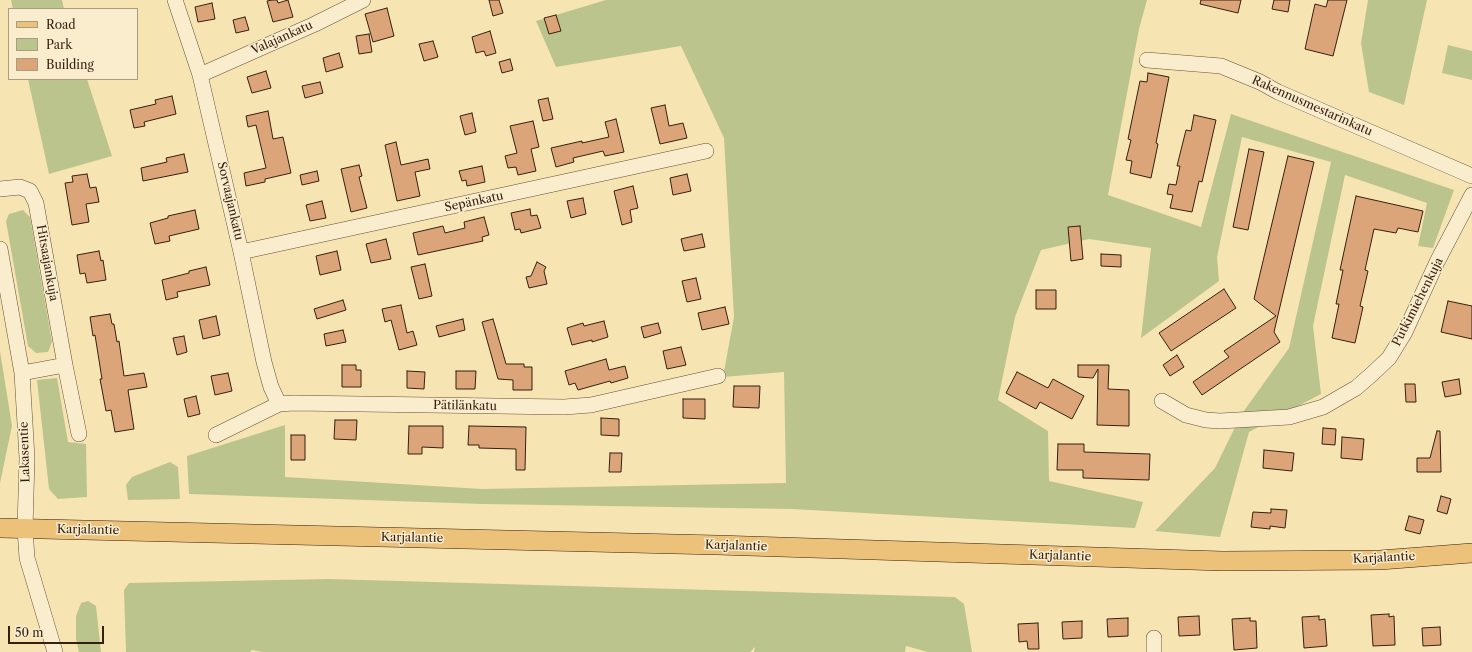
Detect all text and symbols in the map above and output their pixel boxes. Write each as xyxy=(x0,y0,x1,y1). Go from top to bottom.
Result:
legend xyxy=(8,8,138,80)
text: Road xyxy=(46,17,76,32)
street label: Valajankatu xyxy=(249,18,315,58)
text: Park xyxy=(46,37,72,52)
text: Building xyxy=(46,57,94,72)
street label: Rakennusmestarinkatu xyxy=(1249,73,1375,139)
street label: Sorvaajankatu xyxy=(214,160,246,242)
street label: Sepänkatu xyxy=(443,189,505,215)
street label: Hitsaajankuja xyxy=(33,224,61,302)
street label: Putkimiehenkuja xyxy=(1389,255,1447,349)
street label: Pätilänkatu xyxy=(433,398,497,414)
street label: Lakasentie xyxy=(17,421,33,483)
street label: Karjalantie xyxy=(57,522,119,538)
street label: Karjalantie xyxy=(381,530,443,546)
street label: Karjalantie xyxy=(705,538,767,554)
street label: Karjalantie xyxy=(1029,548,1091,564)
street label: Karjalantie xyxy=(1352,549,1416,567)
scale bar xyxy=(10,618,106,644)
text: 50 m xyxy=(15,625,44,640)

